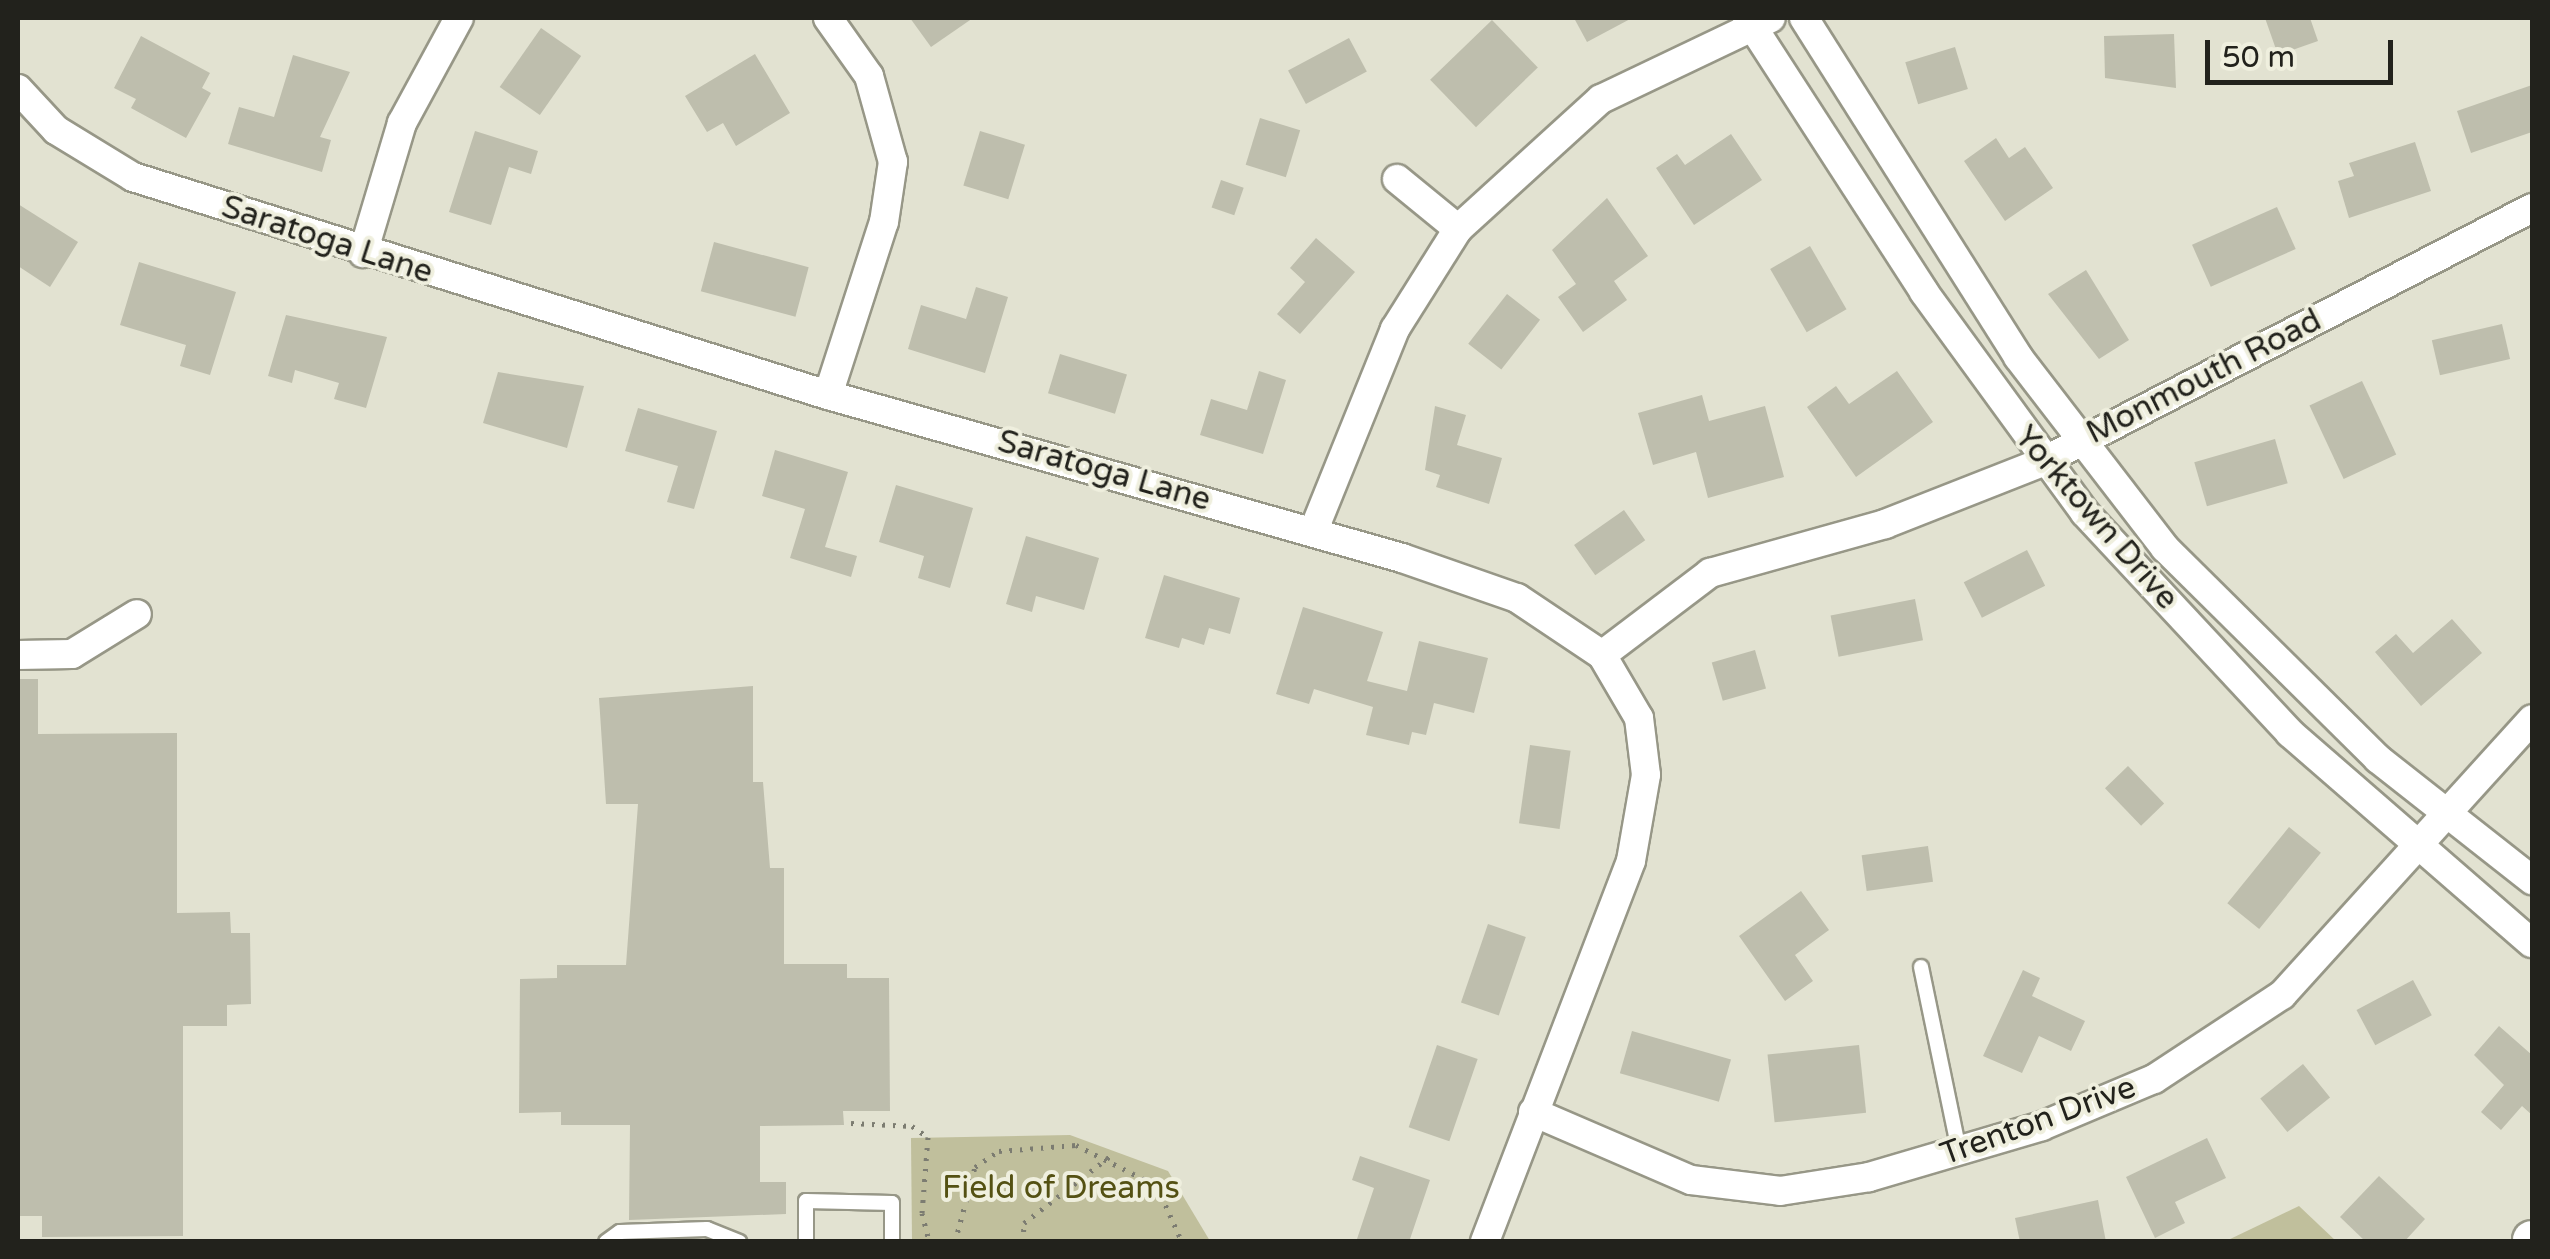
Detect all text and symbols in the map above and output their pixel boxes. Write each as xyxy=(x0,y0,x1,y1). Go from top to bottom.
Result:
scale bar xyxy=(2210,20,2398,82)
text: 50 m xyxy=(2222,39,2295,76)
street label: Saratoga Lane xyxy=(217,188,437,292)
street label: Monmouth Road xyxy=(2080,301,2328,453)
street label: Yorktown Drive xyxy=(2006,418,2186,618)
street label: Saratoga Lane xyxy=(993,422,1215,520)
street label: Trenton Drive xyxy=(1935,1068,2141,1174)
park label: Field of Dreams xyxy=(942,1169,1180,1207)

